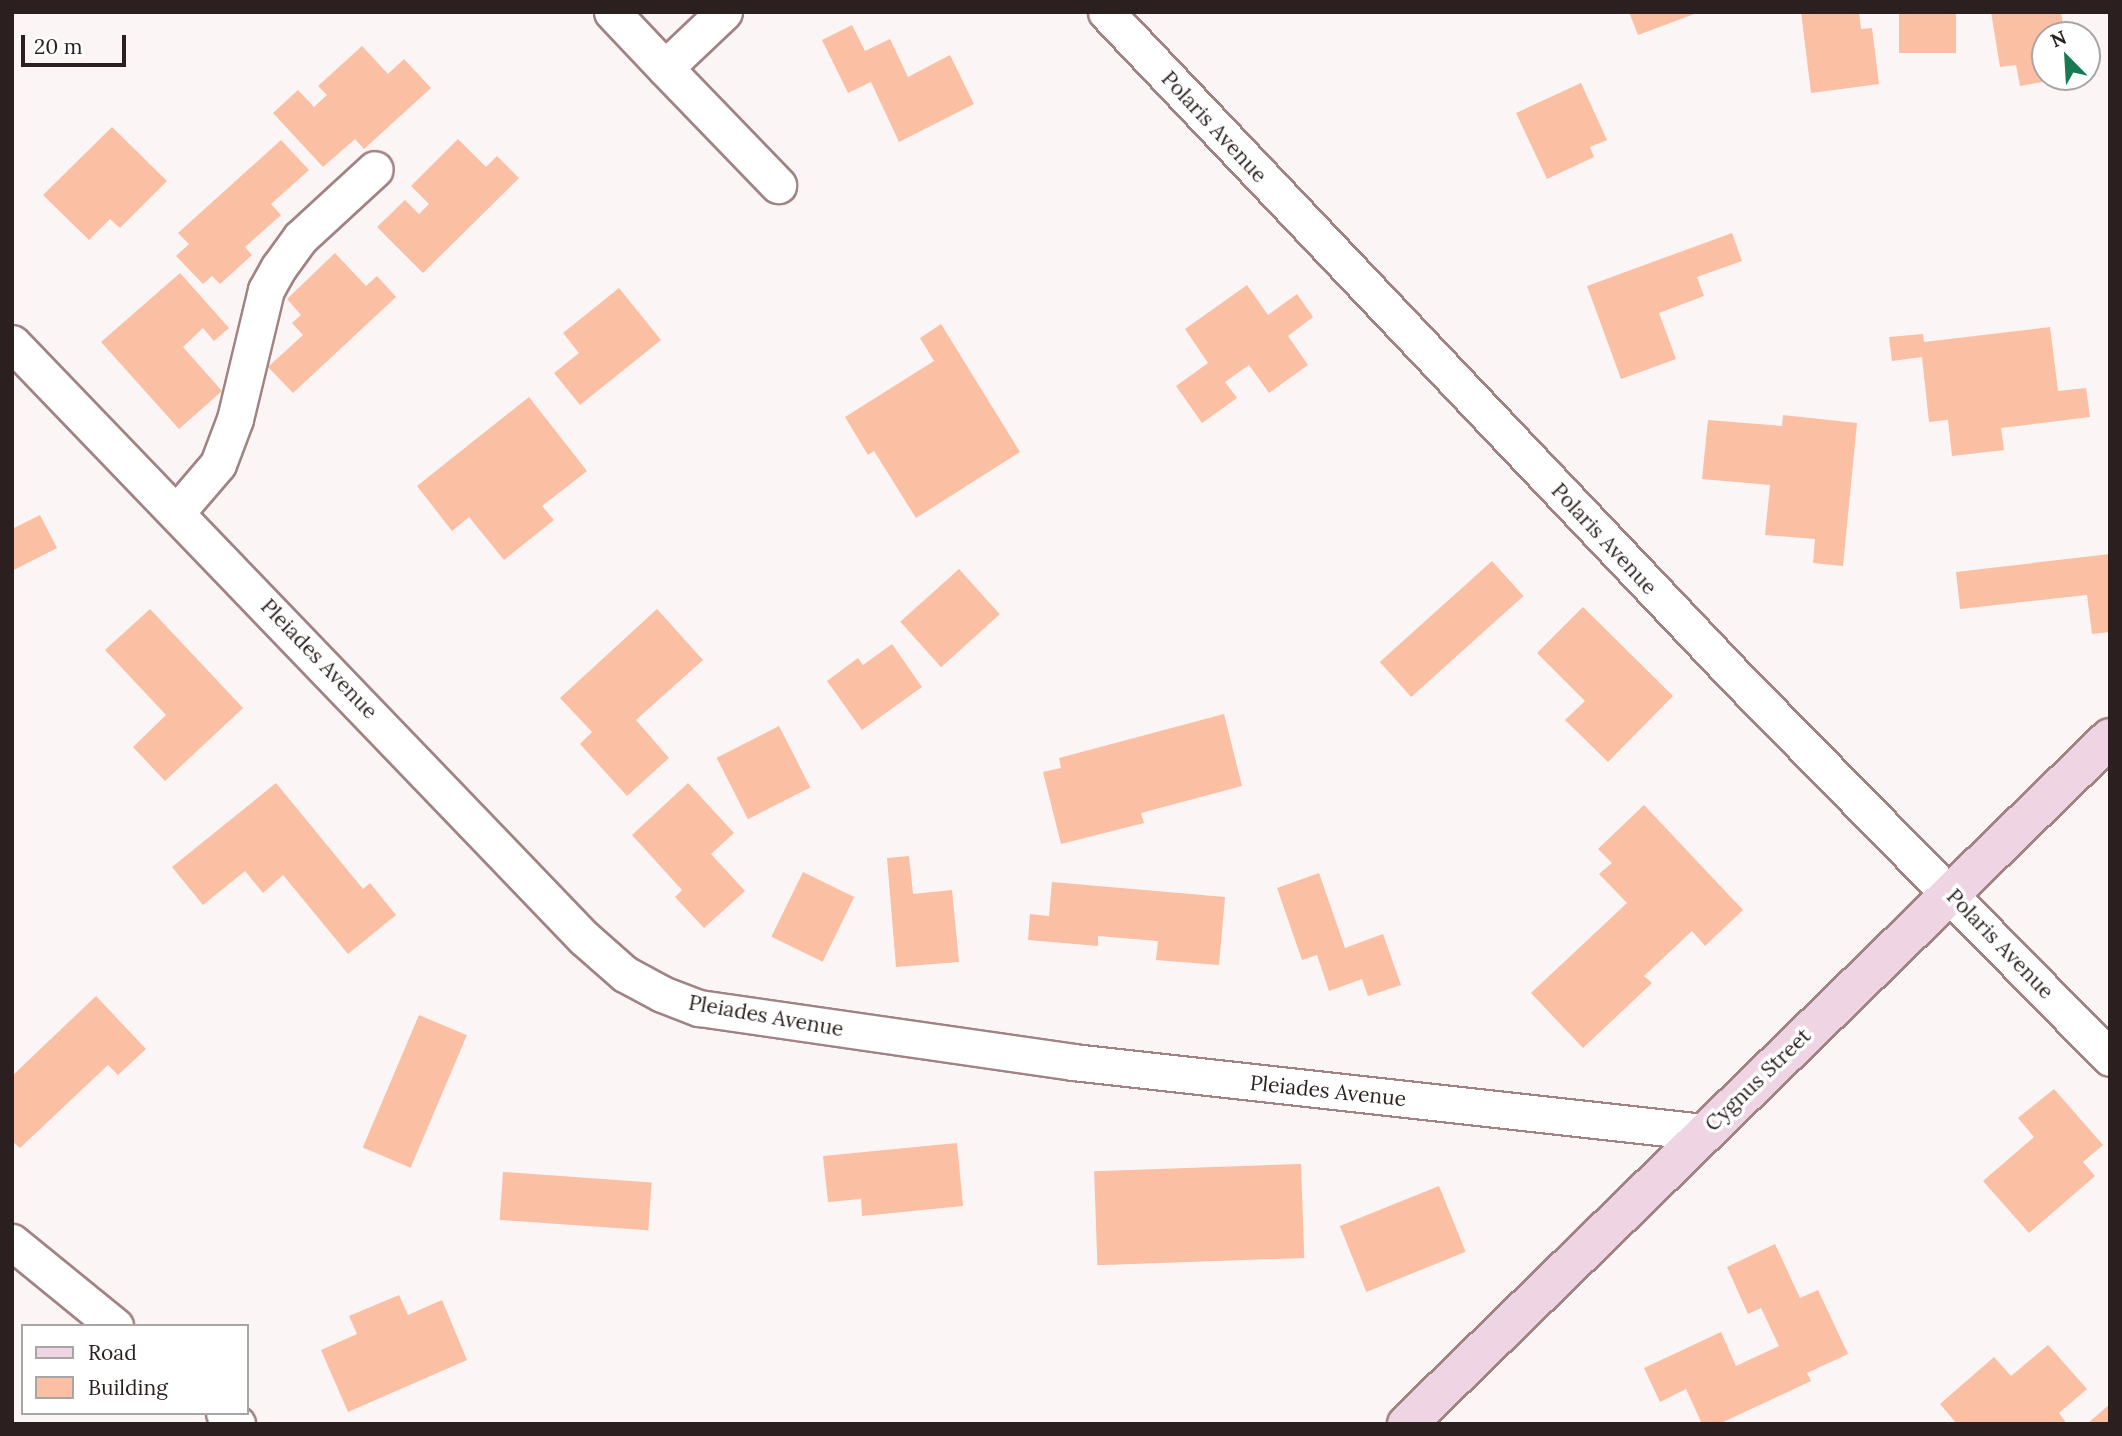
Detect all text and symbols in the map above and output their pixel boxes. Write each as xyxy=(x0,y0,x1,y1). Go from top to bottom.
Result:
scale bar xyxy=(24,21,130,65)
north arrow xyxy=(2031,21,2101,91)
text: N xyxy=(2047,25,2070,53)
text: 20 m xyxy=(34,33,83,60)
street label: Polaris Avenue xyxy=(1156,66,1272,188)
street label: Polaris Avenue xyxy=(1546,478,1662,600)
street label: Pleiades Avenue xyxy=(255,594,383,724)
street label: Polaris Avenue xyxy=(1941,884,2059,1004)
street label: Pleiades Avenue xyxy=(687,990,845,1042)
street label: Cygnus Street xyxy=(1700,1023,1816,1137)
street label: Pleiades Avenue xyxy=(1249,1070,1407,1112)
legend xyxy=(21,1324,248,1415)
text: Road xyxy=(88,1339,137,1366)
text: Building xyxy=(88,1374,168,1401)

